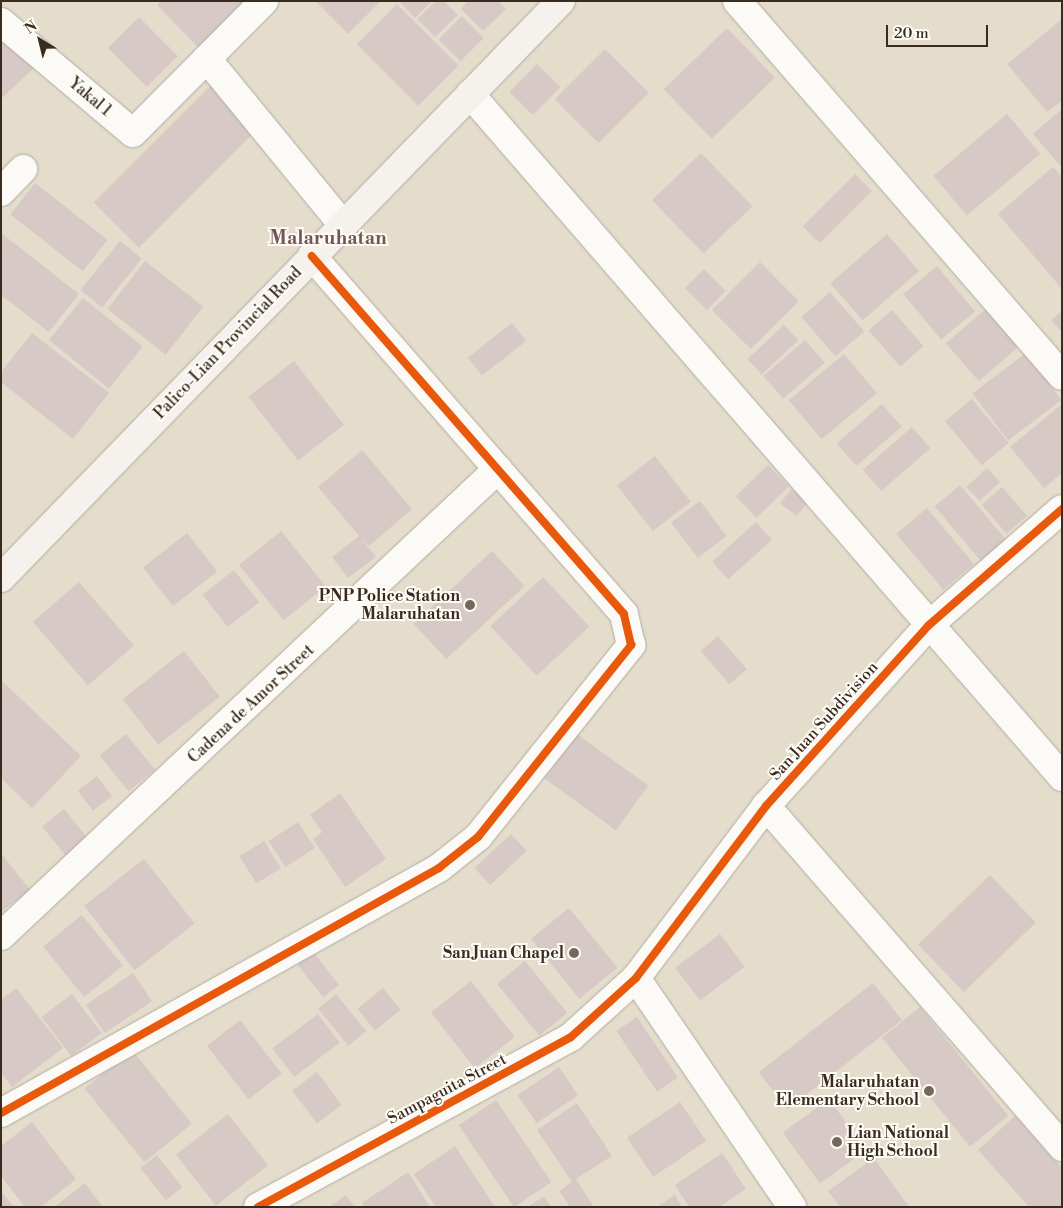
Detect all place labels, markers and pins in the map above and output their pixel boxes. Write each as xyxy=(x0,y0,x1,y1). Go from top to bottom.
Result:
place label: PNP Police Station Malaruhatan xyxy=(319,586,460,624)
marker: PNP Police Station Malaruhatan xyxy=(464,599,476,611)
place label: San Juan Chapel xyxy=(443,943,564,963)
marker: San Juan Chapel xyxy=(568,947,580,959)
place label: Malaruhatan Elementary School xyxy=(776,1072,919,1110)
marker: Malaruhatan Elementary School xyxy=(923,1085,935,1097)
place label: Lian National High School xyxy=(847,1123,949,1161)
marker: Lian National High School xyxy=(831,1136,843,1148)

